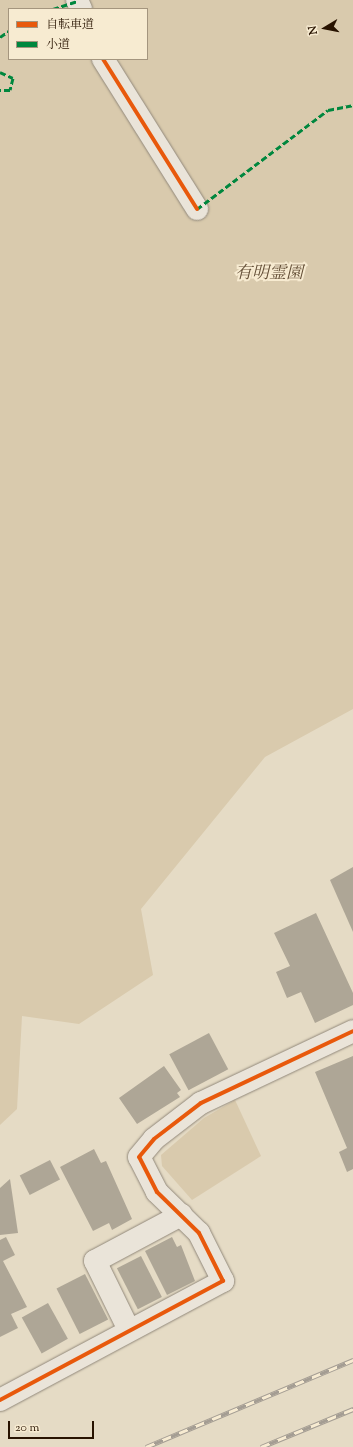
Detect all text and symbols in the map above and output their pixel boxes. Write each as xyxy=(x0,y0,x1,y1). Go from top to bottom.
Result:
legend xyxy=(8,8,148,60)
north arrow xyxy=(305,8,345,48)
text: 自転車道 xyxy=(46,16,94,34)
text: N xyxy=(305,24,322,36)
text: 小道 xyxy=(46,36,70,54)
park label: 有明霊園 xyxy=(235,265,303,285)
scale bar xyxy=(10,1413,96,1439)
text: 20 m xyxy=(15,1419,39,1437)

